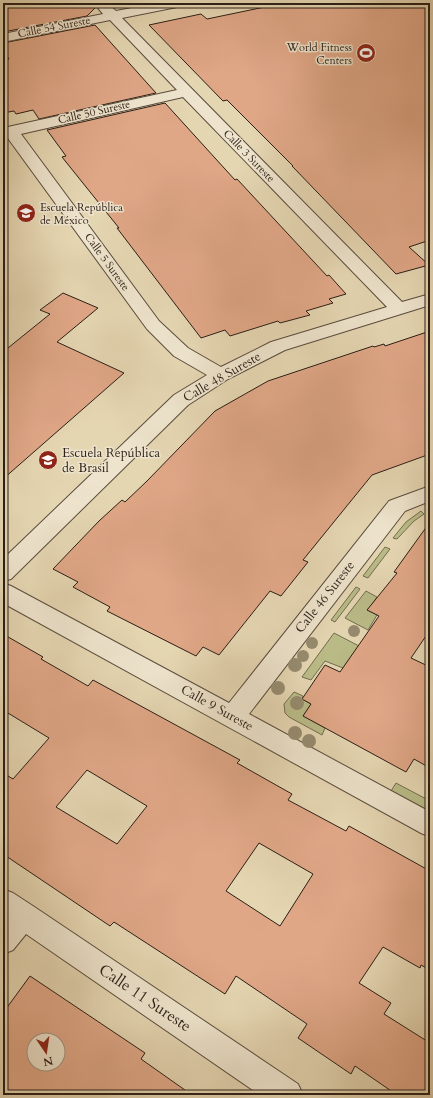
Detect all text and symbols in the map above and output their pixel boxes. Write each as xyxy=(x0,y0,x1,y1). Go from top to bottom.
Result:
street label: Calle 54 Sureste xyxy=(16,13,92,41)
place label: World Fitness Centers xyxy=(286,40,352,68)
sports icon: World Fitness Centers xyxy=(355,42,377,64)
street label: Calle 50 Sureste xyxy=(56,96,132,128)
street label: Calle 3 Sureste xyxy=(220,126,278,186)
place label: Escuela República de México xyxy=(40,200,123,228)
school or university icon: Escuela República de México xyxy=(15,202,37,224)
street label: Calle 5 Sureste xyxy=(81,230,133,294)
street label: Calle 48 Sureste xyxy=(180,347,264,407)
place label: Escuela República de Brasil xyxy=(62,444,161,477)
school or university icon: Escuela República de Brasil xyxy=(37,449,59,471)
street label: Calle 46 Sureste xyxy=(291,557,359,637)
street label: Calle 9 Sureste xyxy=(177,681,257,735)
street label: Calle 11 Sureste xyxy=(94,959,196,1037)
north arrow xyxy=(26,1032,66,1072)
text: N xyxy=(41,1053,54,1070)

